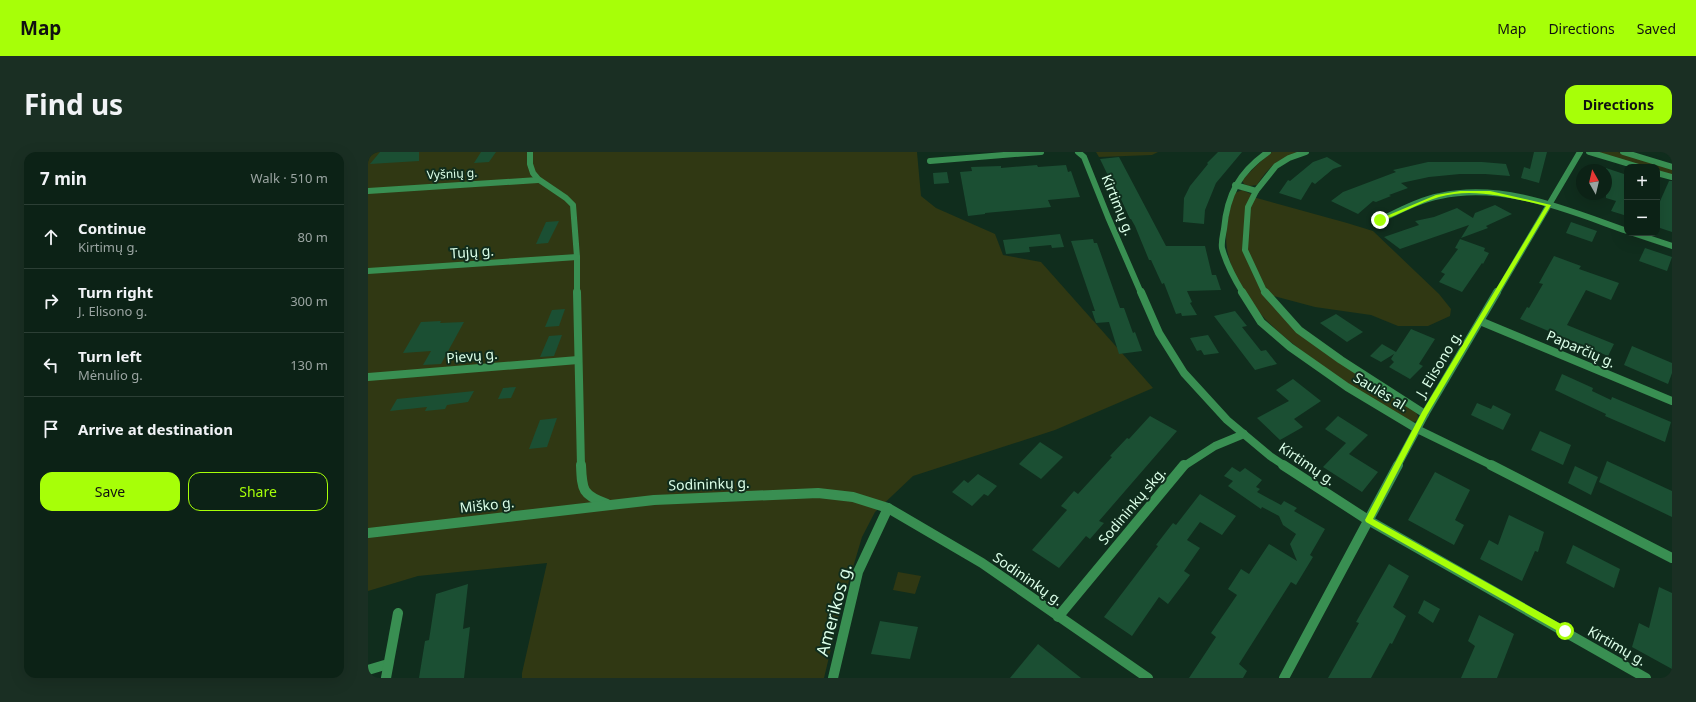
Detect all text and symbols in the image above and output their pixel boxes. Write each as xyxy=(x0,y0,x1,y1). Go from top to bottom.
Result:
text: Map xyxy=(20,15,61,41)
text: Map xyxy=(1497,19,1526,38)
text: Directions xyxy=(1548,19,1615,38)
text: Saved xyxy=(1637,19,1676,38)
text: Find us xyxy=(24,85,123,123)
button: Directions xyxy=(1565,85,1672,124)
street label: Vyšnių g. xyxy=(426,164,478,183)
north arrow xyxy=(1576,164,1612,200)
map controls xyxy=(1624,164,1660,236)
button: + xyxy=(1624,164,1660,200)
text: 7 min xyxy=(40,167,87,190)
text: Walk · 510 m xyxy=(250,169,328,187)
street label: Kirtimų g. xyxy=(1098,171,1139,238)
button: − xyxy=(1624,200,1660,236)
route end xyxy=(1371,211,1389,229)
text: Continue xyxy=(78,218,146,238)
icon: ahead xyxy=(40,226,62,248)
text: 80 m xyxy=(298,228,328,246)
text: Kirtimų g. xyxy=(78,238,138,256)
street label: Tujų g. xyxy=(449,240,495,263)
text: Turn right xyxy=(78,282,153,302)
icon: right xyxy=(40,290,62,312)
text: 300 m xyxy=(290,292,328,310)
text: J. Elisono g. xyxy=(78,302,147,320)
street label: Paparčių g. xyxy=(1544,325,1619,372)
street label: J. Elisono g. xyxy=(1410,327,1466,402)
street label: Pievų g. xyxy=(445,344,498,367)
text: Turn left xyxy=(78,346,142,366)
icon: left xyxy=(40,354,62,376)
text: 130 m xyxy=(290,356,328,374)
text: Mėnulio g. xyxy=(78,366,143,384)
street label: Saulės al. xyxy=(1350,368,1412,415)
icon: arrive xyxy=(40,418,62,440)
text: Arrive at destination xyxy=(78,419,233,439)
street label: Kirtimų g. xyxy=(1275,438,1339,489)
street label: Sodininkų skg. xyxy=(1094,463,1170,548)
button: Save xyxy=(40,472,180,511)
button: Share xyxy=(188,472,328,511)
street label: Sodininkų g. xyxy=(668,473,750,494)
street label: Miško g. xyxy=(459,492,515,517)
street label: Sodininkų g. xyxy=(989,547,1067,610)
street label: Amerikos g. xyxy=(810,561,857,659)
street label: Kirtimų g. xyxy=(1585,621,1650,670)
route start xyxy=(1556,622,1574,640)

